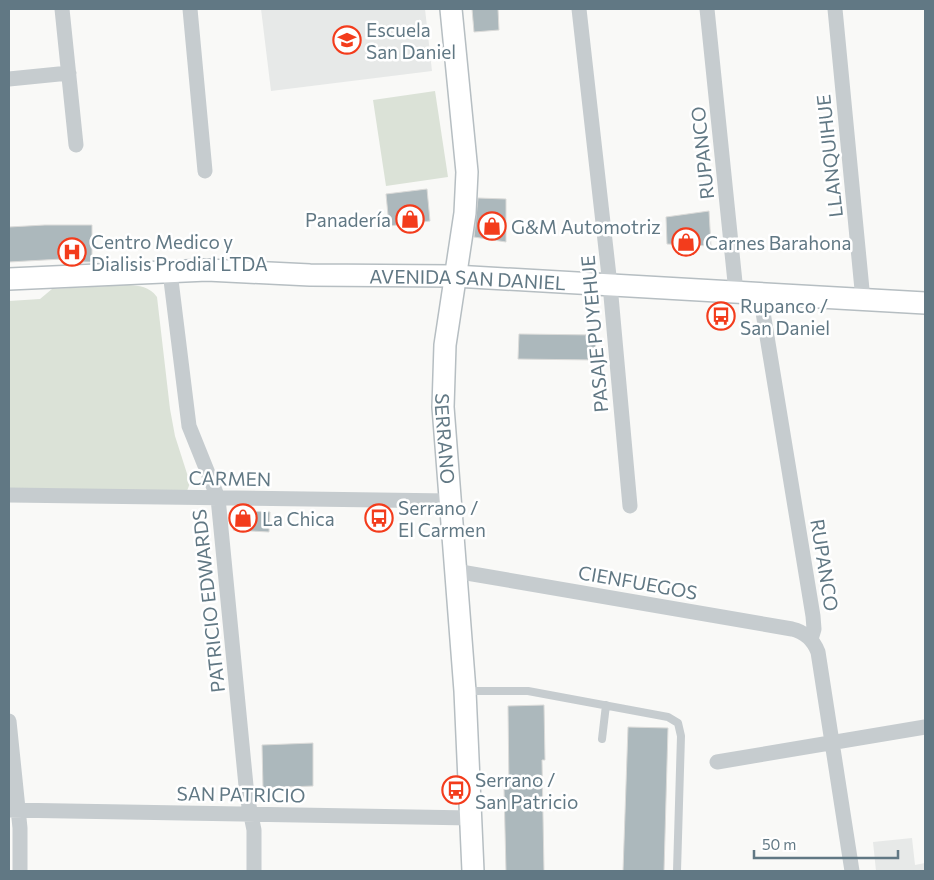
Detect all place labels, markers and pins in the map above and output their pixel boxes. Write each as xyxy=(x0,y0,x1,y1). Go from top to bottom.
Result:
place label: Escuela San Daniel xyxy=(366,18,456,63)
school or university icon: Escuela San Daniel xyxy=(332,25,362,55)
shop icon: Panadería xyxy=(395,204,425,234)
place label: Panadería xyxy=(305,208,391,231)
shop icon: G&M Automotriz xyxy=(477,211,507,241)
place label: G&M Automotriz xyxy=(511,215,661,238)
shop icon: Carnes Barahona xyxy=(671,227,701,257)
place label: Centro Medico y Dialisis Prodial LTDA xyxy=(91,230,268,275)
place label: Carnes Barahona xyxy=(705,231,851,254)
hospital icon: Centro Medico y Dialisis Prodial LTDA xyxy=(57,237,87,267)
place label: Rupanco / San Daniel xyxy=(740,294,830,339)
bus stop icon: Rupanco / San Daniel xyxy=(706,301,736,331)
place label: Serrano / El Carmen xyxy=(398,496,486,541)
shop icon: La Chica xyxy=(228,503,258,533)
bus stop icon: Serrano / El Carmen xyxy=(364,503,394,533)
place label: La Chica xyxy=(262,507,335,530)
place label: Serrano / San Patricio xyxy=(475,768,578,813)
bus stop icon: Serrano / San Patricio xyxy=(441,775,471,805)

